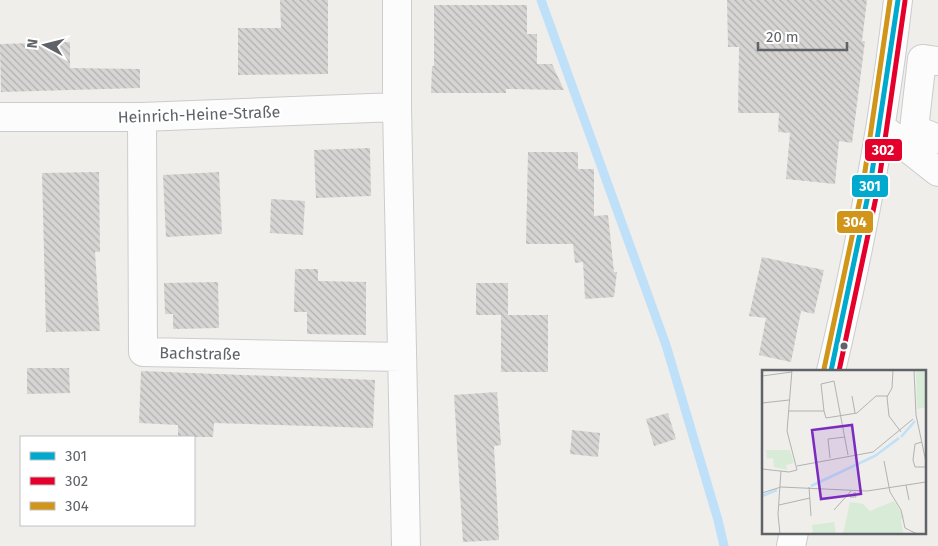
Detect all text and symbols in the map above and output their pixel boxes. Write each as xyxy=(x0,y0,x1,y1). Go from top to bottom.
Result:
north arrow xyxy=(20,20,70,70)
scale bar xyxy=(758,20,847,52)
text: 20 m xyxy=(766,28,799,46)
text: N xyxy=(24,38,42,49)
street label: Heinrich-Heine-Straße xyxy=(117,102,281,127)
line badge: 302 xyxy=(864,138,903,162)
text: 302 xyxy=(871,142,894,159)
line badge: 301 xyxy=(851,174,889,198)
text: 301 xyxy=(858,178,881,195)
line badge: 304 xyxy=(836,210,874,234)
text: 304 xyxy=(842,214,867,231)
unlabelled marker xyxy=(839,341,849,351)
street label: Bachstraße xyxy=(159,343,241,364)
inset map xyxy=(762,370,926,534)
legend xyxy=(20,436,195,526)
text: 301 xyxy=(65,447,87,465)
text: 302 xyxy=(65,472,88,490)
text: 304 xyxy=(65,497,89,515)

